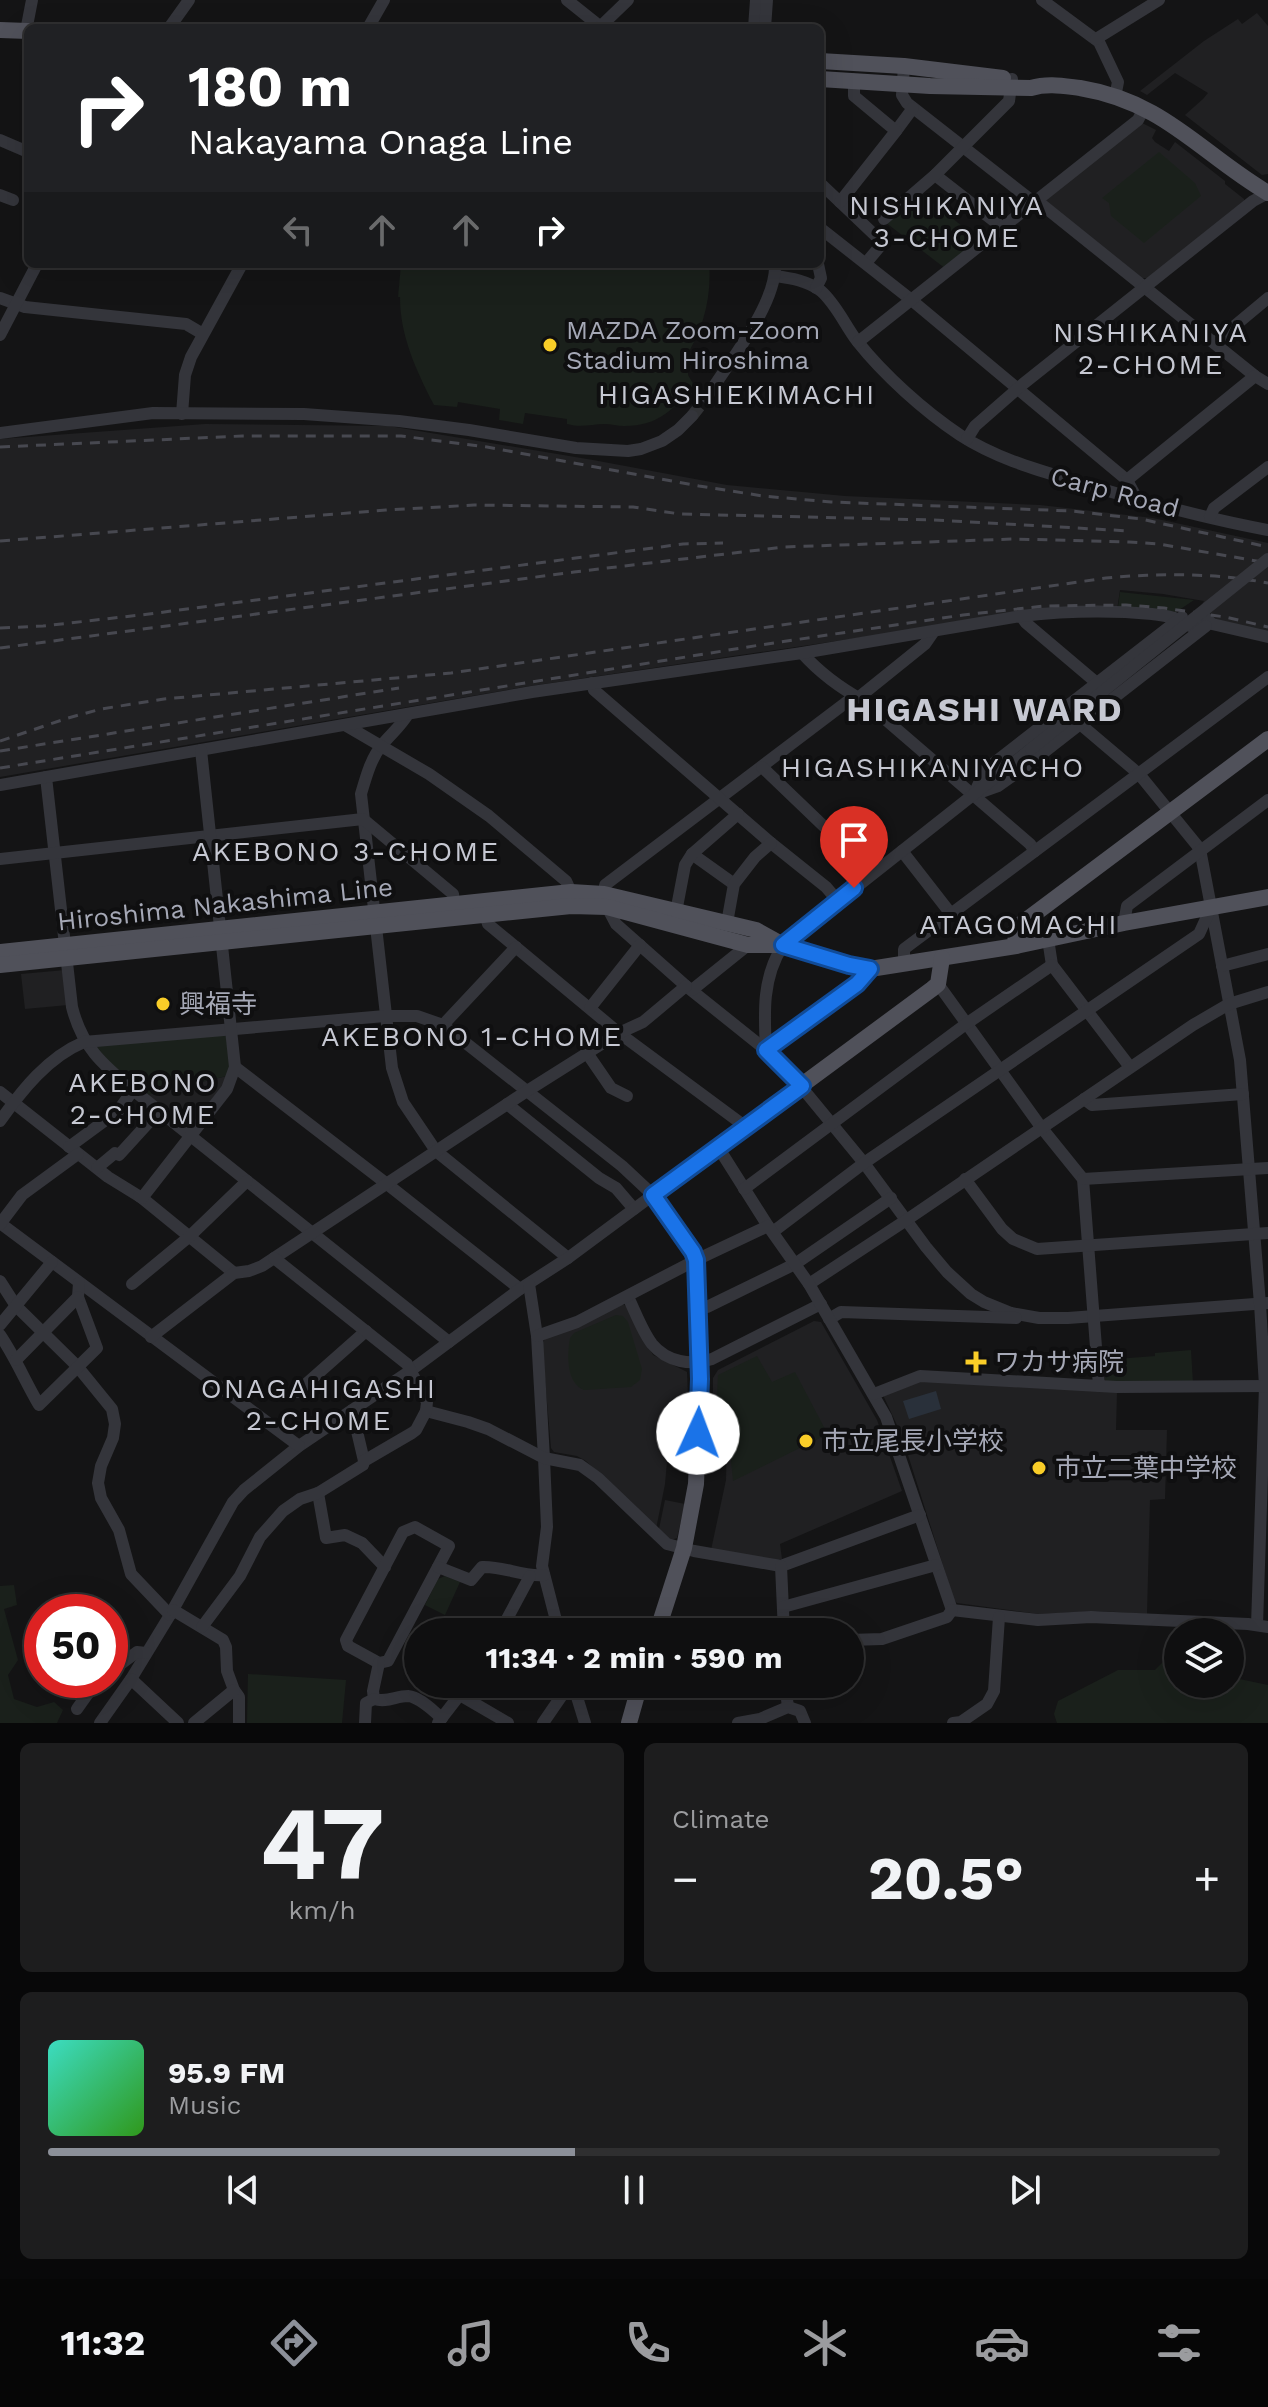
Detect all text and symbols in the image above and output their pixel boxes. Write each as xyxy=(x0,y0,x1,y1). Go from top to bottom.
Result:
text: 180 m xyxy=(188,54,352,120)
icon: right xyxy=(56,56,160,160)
text: Nakayama Onaga Line xyxy=(188,121,573,163)
district label: NISHIKANIYA 3-CHOME xyxy=(849,189,1045,254)
icon: left xyxy=(276,208,320,252)
icon: ahead xyxy=(360,208,404,252)
icon: ahead xyxy=(444,208,488,252)
icon: right xyxy=(528,208,572,252)
place label: MAZDA Zoom-Zoom Stadium Hiroshima xyxy=(566,315,820,375)
district label: NISHIKANIYA 2-CHOME xyxy=(1053,316,1249,381)
marker: MAZDA Zoom-Zoom Stadium Hiroshima xyxy=(541,336,559,354)
district label: HIGASHIEKIMACHI xyxy=(598,378,876,411)
street label: Carp Road xyxy=(1047,460,1183,524)
district label: HIGASHI WARD xyxy=(846,689,1124,729)
district label: HIGASHIKANIYACHO xyxy=(781,751,1085,784)
pin xyxy=(820,806,888,888)
icon: arrive xyxy=(832,818,876,862)
district label: AKEBONO 3-CHOME xyxy=(192,835,500,868)
street label: Hiroshima Nakashima Line xyxy=(56,871,394,937)
district label: ATAGOMACHI xyxy=(919,908,1119,941)
place label: 興福寺 xyxy=(179,989,257,1019)
marker: 興福寺 xyxy=(154,995,172,1013)
district label: AKEBONO 1-CHOME xyxy=(321,1020,623,1053)
district label: AKEBONO 2-CHOME xyxy=(68,1066,218,1131)
place label: ワカサ病院 xyxy=(994,1347,1124,1377)
marker: ワカサ病院 xyxy=(965,1351,987,1373)
district label: ONAGAHIGASHI 2-CHOME xyxy=(201,1372,437,1437)
position arrow xyxy=(656,1391,740,1475)
place label: 市立尾長小学校 xyxy=(822,1426,1004,1456)
marker: 市立尾長小学校 xyxy=(797,1432,815,1450)
place label: 市立二葉中学校 xyxy=(1055,1453,1237,1483)
marker: 市立二葉中学校 xyxy=(1030,1459,1048,1477)
speed limit sign: 50 xyxy=(24,1594,128,1698)
map controls xyxy=(1164,1618,1244,1698)
button: layers xyxy=(1164,1618,1244,1698)
text: 11:34 · 2 min · 590 m xyxy=(486,1640,782,1675)
text: 47 xyxy=(259,1782,385,1904)
text: Climate xyxy=(672,1804,770,1834)
text: 20.5° xyxy=(868,1843,1024,1914)
text: − xyxy=(672,1853,699,1905)
text: + xyxy=(1193,1853,1220,1905)
text: km/h xyxy=(289,1895,355,1925)
text: 95.9 FM xyxy=(168,2055,285,2090)
text: Music xyxy=(168,2090,241,2120)
icon: previous xyxy=(221,2168,265,2212)
icon: pause xyxy=(612,2168,656,2212)
icon: next xyxy=(1003,2168,1047,2212)
icon: directions xyxy=(266,2315,322,2371)
icon: music xyxy=(443,2315,499,2371)
icon: phone xyxy=(620,2315,676,2371)
icon: climate xyxy=(797,2315,853,2371)
icon: car xyxy=(974,2315,1030,2371)
icon: filters xyxy=(1151,2315,1207,2371)
text: 11:32 xyxy=(61,2322,145,2364)

